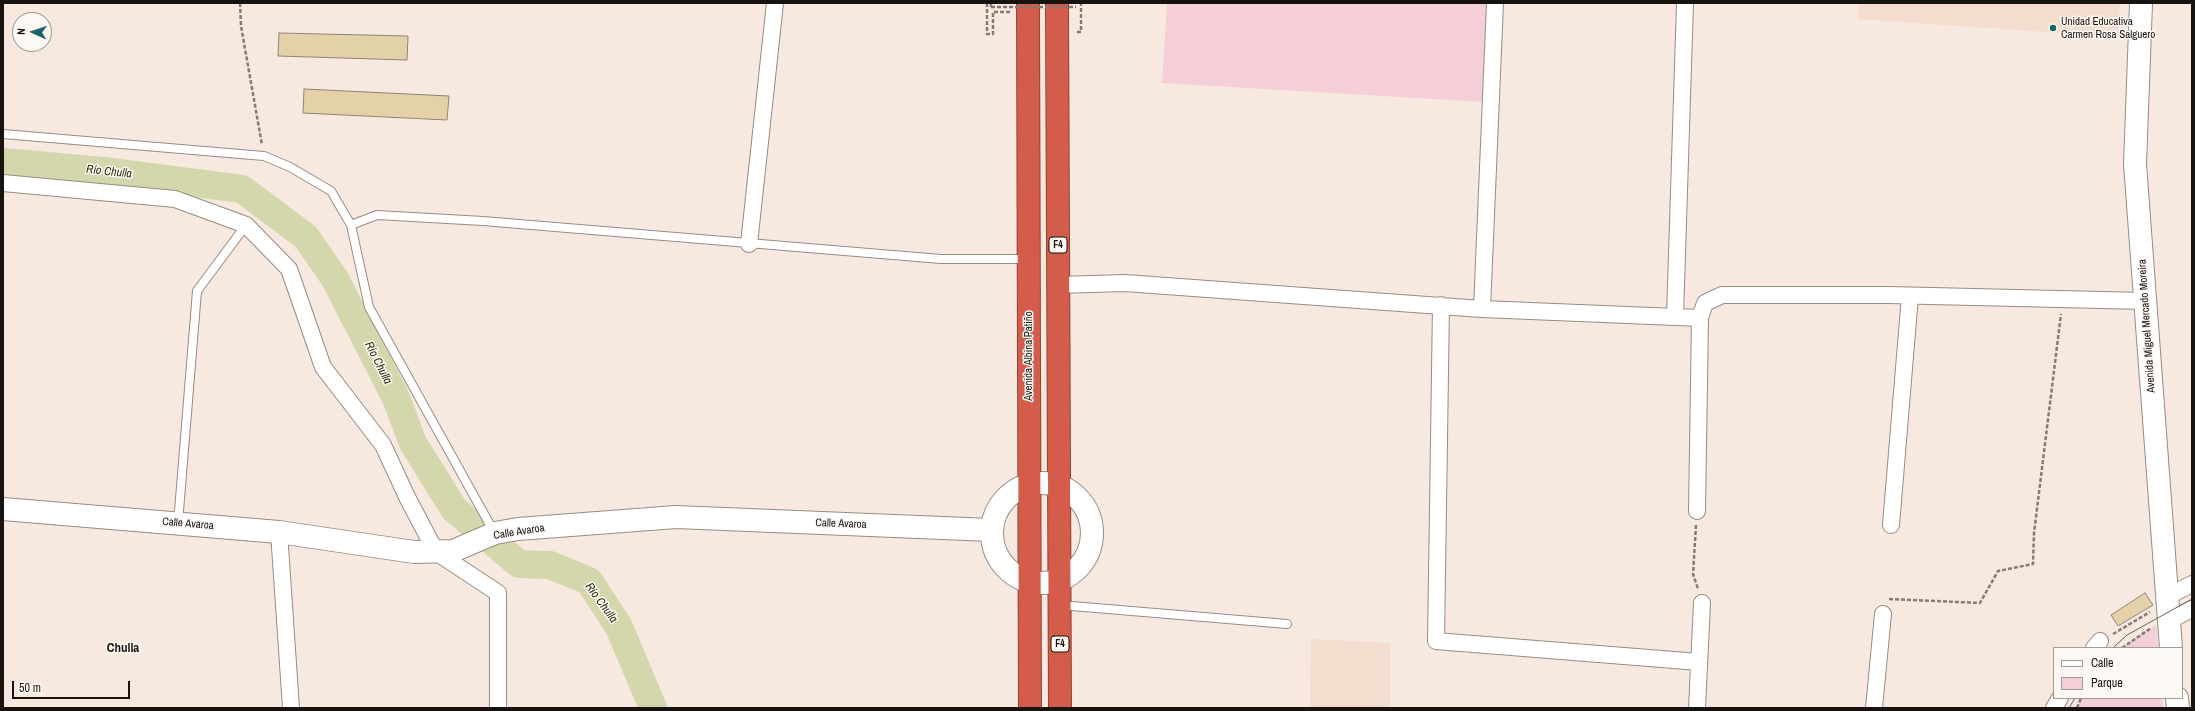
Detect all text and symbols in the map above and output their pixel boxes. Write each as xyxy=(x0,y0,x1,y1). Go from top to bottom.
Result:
north arrow xyxy=(12,12,52,52)
place label: Unidad Educativa Carmen Rosa Salguero xyxy=(2061,15,2155,41)
marker: Unidad Educativa Carmen Rosa Salguero xyxy=(2048,23,2058,33)
text: N xyxy=(14,28,28,35)
water label: Río Chulla xyxy=(85,162,133,182)
road number: F4 xyxy=(1049,237,1067,253)
street label: Avenida Miguel Mercado Moreira xyxy=(2136,259,2158,393)
street label: Avenida Albina Patiño xyxy=(1022,311,1036,401)
water label: Río Chulla xyxy=(361,339,395,387)
street label: Calle Avaroa xyxy=(162,515,214,533)
street label: Calle Avaroa xyxy=(815,517,867,531)
street label: Calle Avaroa xyxy=(493,521,545,543)
water label: Río Chulla xyxy=(582,580,620,626)
road number: F4 xyxy=(1051,636,1069,652)
district label: Chulla xyxy=(107,641,139,657)
legend xyxy=(2053,647,2183,699)
text: Calle xyxy=(2091,655,2113,671)
scale bar xyxy=(14,673,132,699)
text: Parque xyxy=(2091,675,2123,691)
text: 50 m xyxy=(19,680,41,696)

